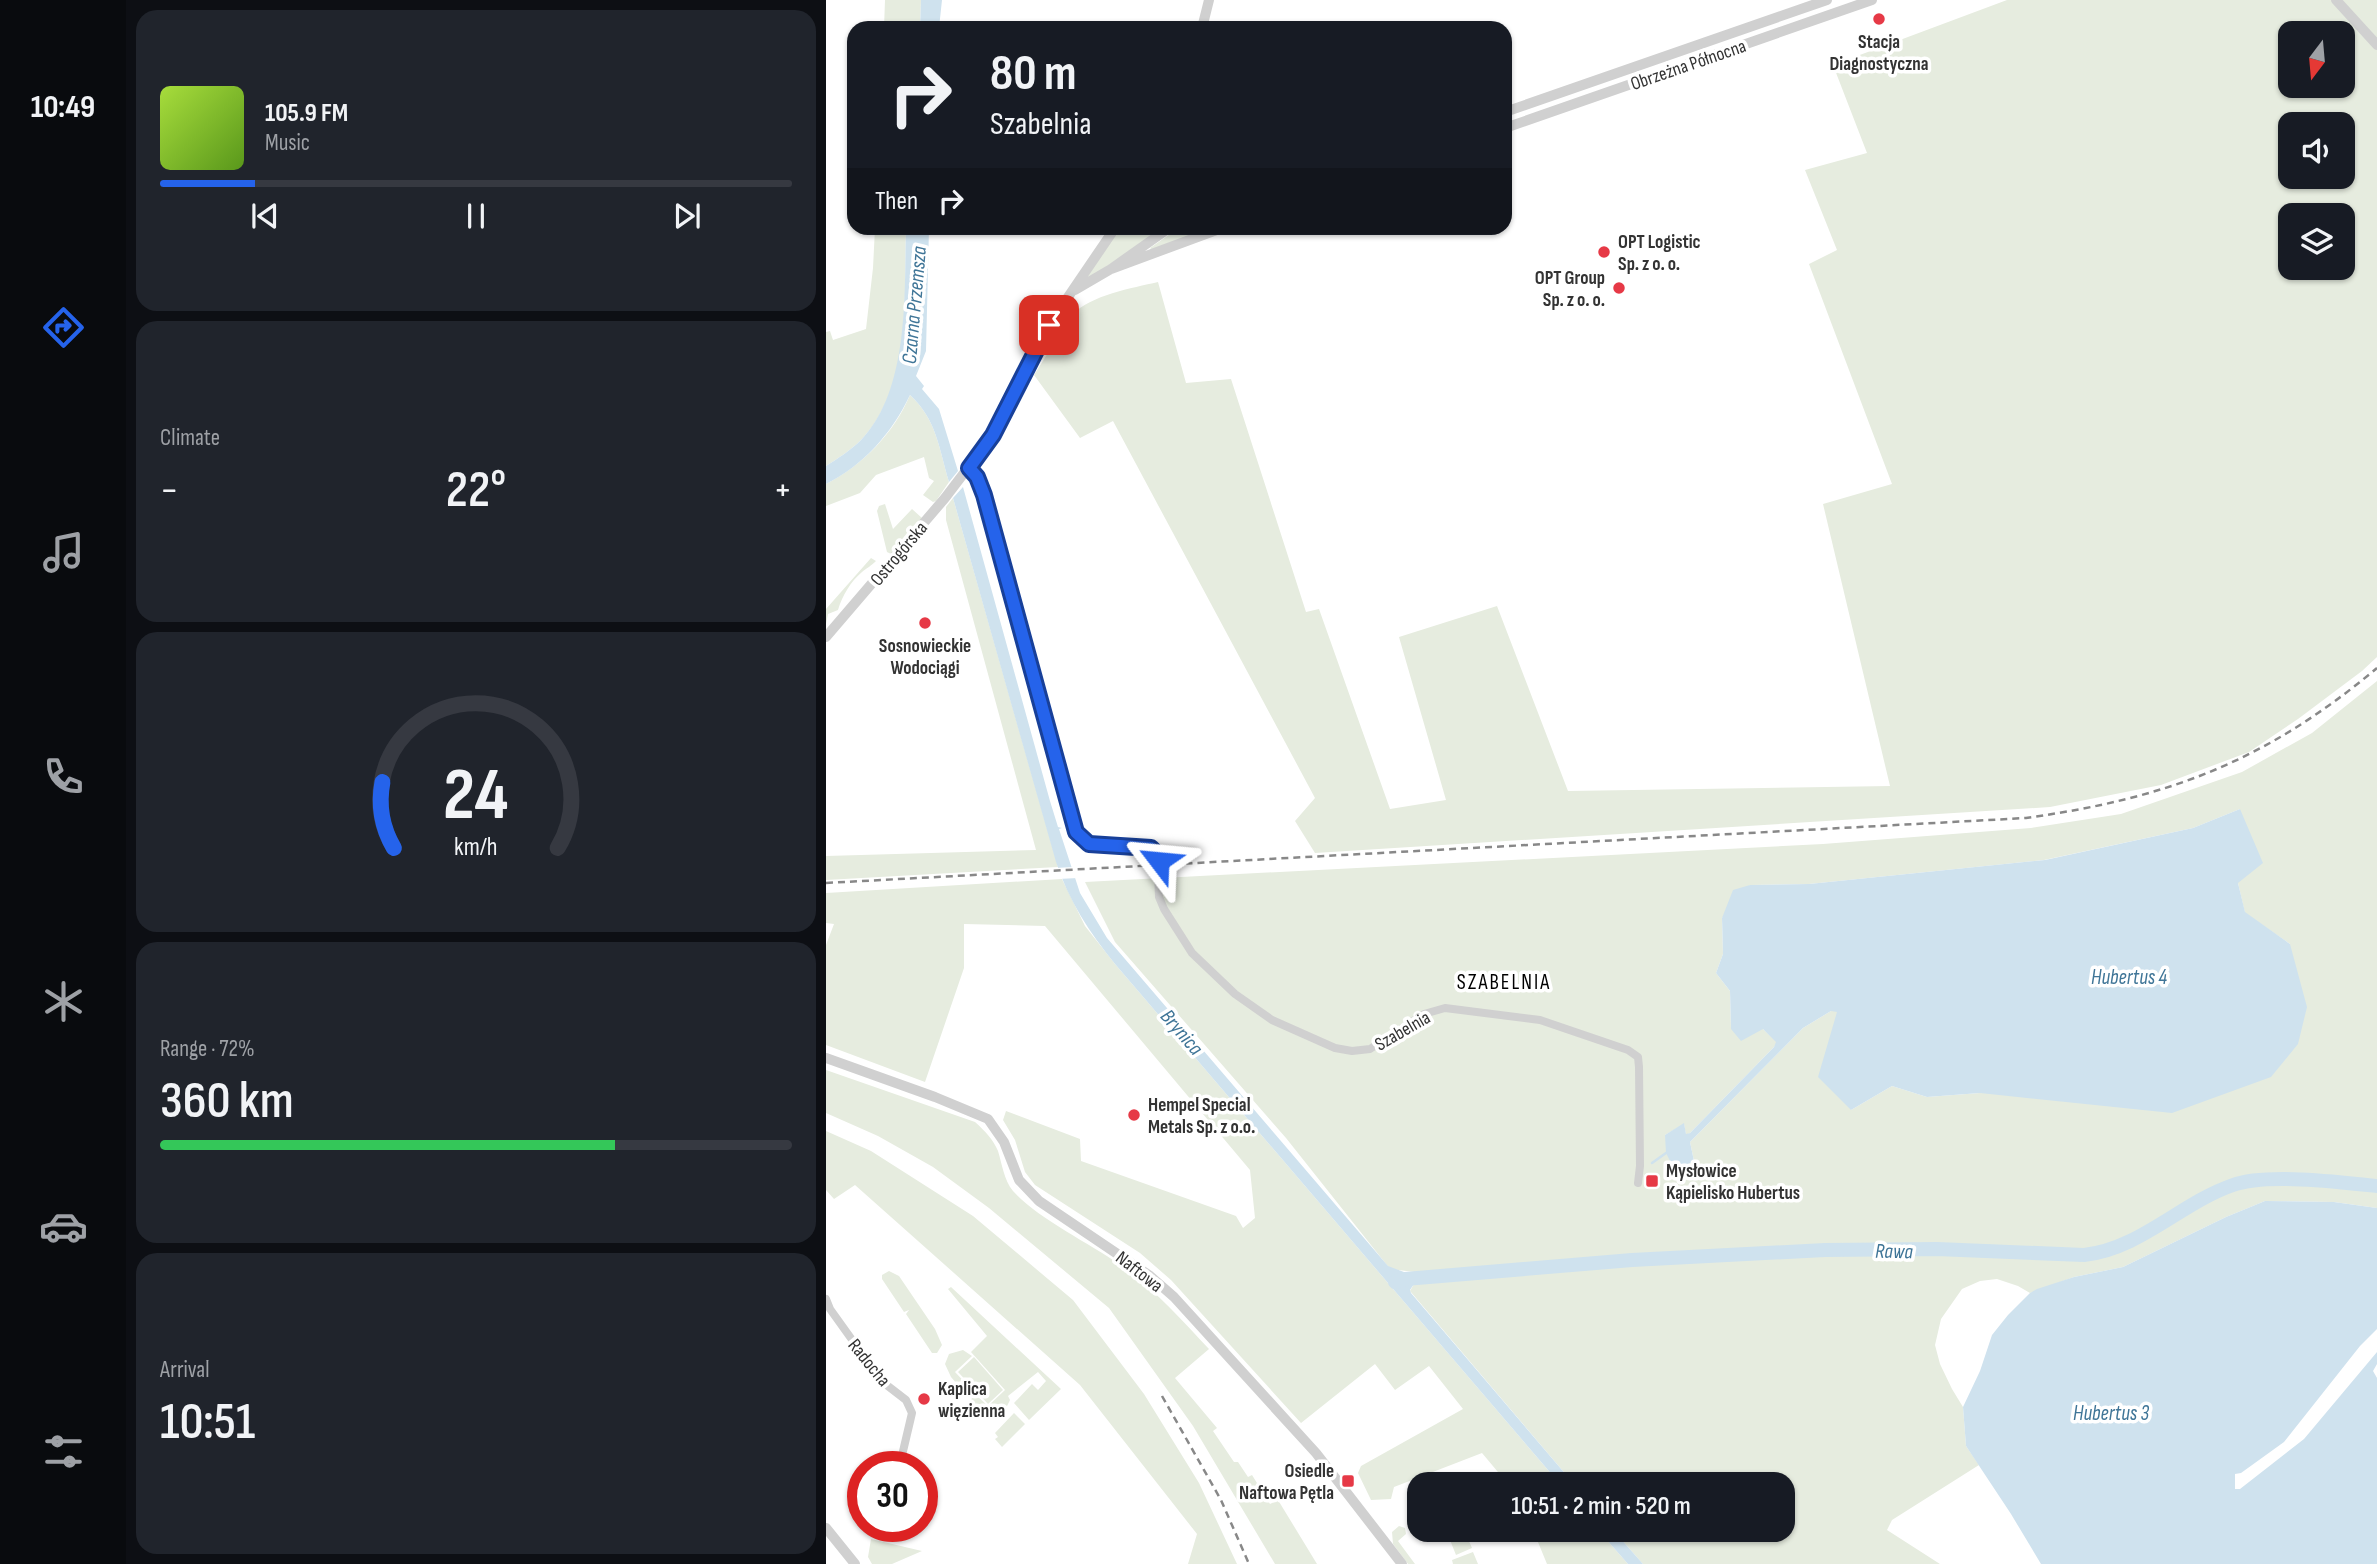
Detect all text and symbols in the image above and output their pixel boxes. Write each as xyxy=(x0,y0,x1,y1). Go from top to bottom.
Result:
marker: Stacja Diagnostyczna xyxy=(1871,11,1887,27)
north arrow xyxy=(2278,21,2356,98)
map controls xyxy=(2278,21,2355,280)
place label: Stacja Diagnostyczna xyxy=(1829,31,1929,76)
street label: Obrzeżna Północna xyxy=(1628,35,1749,96)
text: 80 m xyxy=(990,45,1077,104)
icon: right xyxy=(875,49,966,140)
text: 10:49 xyxy=(31,88,95,127)
text: 105.9 FM xyxy=(265,98,348,129)
text: Szabelnia xyxy=(990,105,1092,144)
button: sound xyxy=(2278,112,2355,189)
text: Music xyxy=(265,129,310,157)
icon: right xyxy=(932,182,970,220)
text: Then xyxy=(875,186,918,217)
icon: previous xyxy=(246,197,284,235)
icon: pause xyxy=(457,197,495,235)
icon: next xyxy=(668,197,706,235)
button: layers xyxy=(2278,203,2355,280)
place label: OPT Logistic Sp. z o. o. xyxy=(1618,231,1701,276)
marker: OPT Logistic Sp. z o. o. xyxy=(1596,244,1612,260)
water label: Czarna Przemsza xyxy=(897,245,932,365)
place label: OPT Group Sp. z o. o. xyxy=(1535,267,1605,312)
marker: OPT Group Sp. z o. o. xyxy=(1611,280,1627,296)
pin xyxy=(1019,295,1079,355)
icon: directions xyxy=(39,303,88,352)
icon: arrive xyxy=(1030,306,1068,344)
text: Climate xyxy=(160,424,220,452)
text: 22° xyxy=(446,459,506,522)
text: − xyxy=(160,468,179,513)
text: + xyxy=(773,468,792,513)
street label: Ostrogórska xyxy=(866,517,933,591)
icon: music xyxy=(39,528,88,577)
marker: Sosnowieckie Wodociągi xyxy=(917,615,933,631)
place label: Sosnowieckie Wodociągi xyxy=(879,635,971,680)
icon: phone xyxy=(39,752,88,801)
text: 24 xyxy=(443,752,509,840)
position arrow xyxy=(1122,824,1196,898)
text: km/h xyxy=(454,832,498,863)
water label: Hubertus 4 xyxy=(2091,965,2167,990)
district label: SZABELNIA xyxy=(1457,970,1551,995)
icon: climate xyxy=(39,977,88,1026)
water label: Brynica xyxy=(1155,1004,1209,1061)
street label: Szabelnia xyxy=(1371,1006,1435,1056)
text: Range · 72% xyxy=(160,1035,255,1063)
text: 360 km xyxy=(160,1070,294,1133)
place label: Hempel Special Metals Sp. z o.o. xyxy=(1148,1094,1255,1139)
marker: Hempel Special Metals Sp. z o.o. xyxy=(1126,1107,1142,1123)
place label: Mysłowice Kąpielisko Hubertus xyxy=(1666,1160,1800,1205)
marker: Mysłowice Kąpielisko Hubertus xyxy=(1644,1173,1660,1189)
icon: car xyxy=(39,1202,88,1251)
water label: Rawa xyxy=(1875,1239,1914,1264)
street label: Naftowa xyxy=(1111,1247,1167,1298)
street label: Radocha xyxy=(843,1334,895,1391)
text: Arrival xyxy=(160,1356,209,1384)
place label: Kaplica więzienna xyxy=(938,1378,1005,1423)
text: 10:51 xyxy=(160,1391,255,1454)
marker: Kaplica więzienna xyxy=(916,1391,932,1407)
water label: Hubertus 3 xyxy=(2073,1401,2149,1426)
icon: filters xyxy=(39,1427,88,1476)
speed limit sign: 30 xyxy=(847,1451,938,1542)
place label: Osiedle Naftowa Pętla xyxy=(1239,1460,1334,1505)
marker: Osiedle Naftowa Pętla xyxy=(1340,1473,1356,1489)
text: 10:51 · 2 min · 520 m xyxy=(1511,1491,1691,1522)

